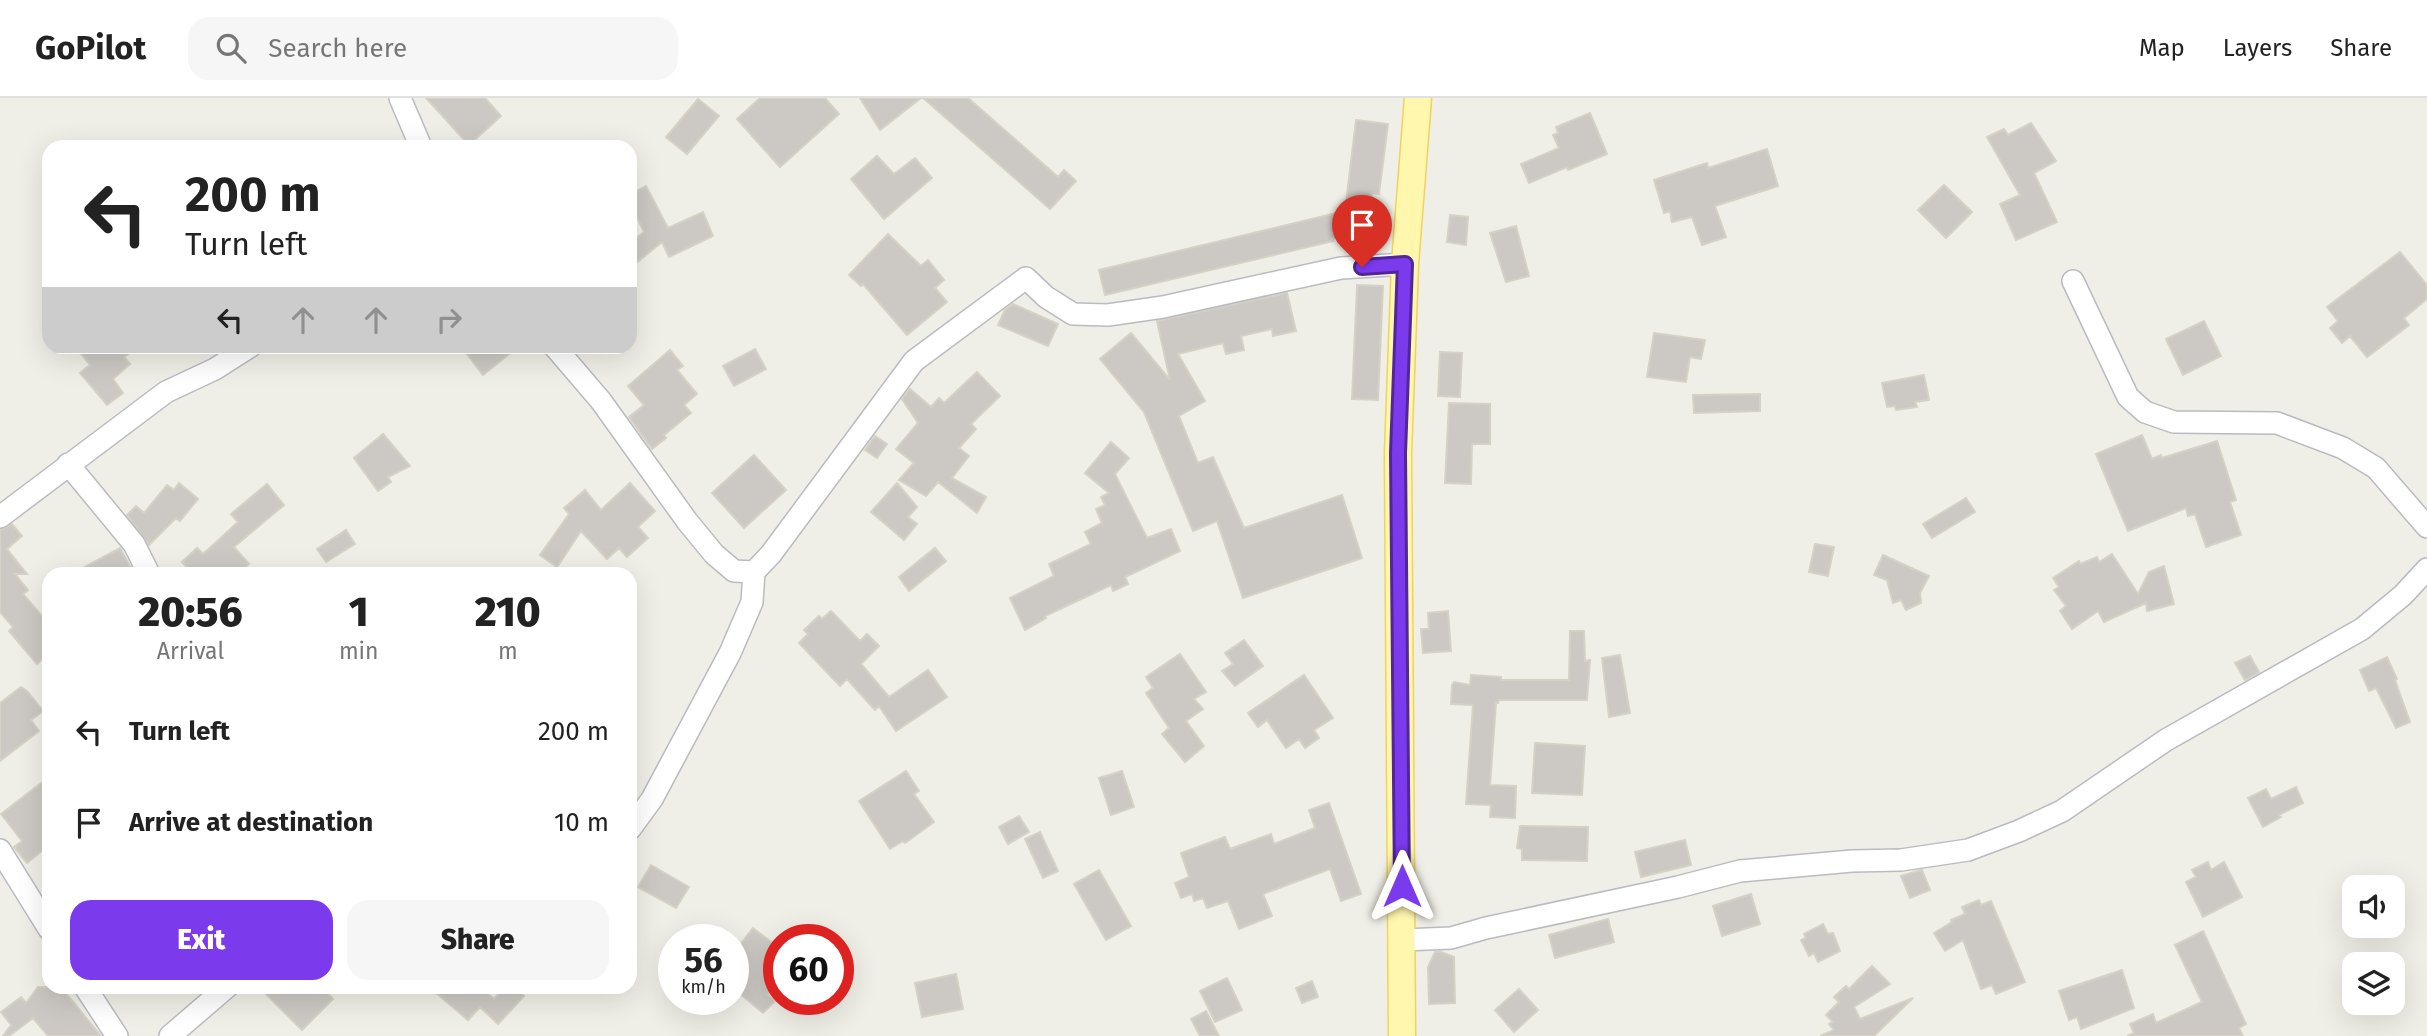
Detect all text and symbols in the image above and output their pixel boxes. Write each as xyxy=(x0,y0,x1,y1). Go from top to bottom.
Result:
search box xyxy=(188,17,678,80)
text: GoPilot xyxy=(35,28,146,68)
icon: search xyxy=(212,29,250,67)
text: Search here xyxy=(268,33,407,64)
text: Map xyxy=(2139,34,2185,62)
text: Layers xyxy=(2223,34,2292,62)
text: Share xyxy=(2330,34,2392,62)
text: 200 m xyxy=(185,165,321,224)
icon: left xyxy=(70,168,161,259)
pin xyxy=(1332,195,1392,267)
icon: arrive xyxy=(1343,206,1381,244)
text: Turn left xyxy=(185,225,307,263)
icon: left xyxy=(211,301,249,339)
icon: ahead xyxy=(284,301,322,339)
icon: ahead xyxy=(357,301,395,339)
icon: right xyxy=(430,301,468,339)
text: 20:56 xyxy=(138,587,243,637)
text: 1 xyxy=(349,587,369,637)
text: 210 xyxy=(475,587,541,637)
text: Arrival xyxy=(157,637,224,665)
text: min xyxy=(339,637,379,665)
text: m xyxy=(498,637,518,665)
icon: left xyxy=(70,713,108,751)
text: Turn left xyxy=(129,716,230,747)
text: 200 m xyxy=(538,716,609,747)
icon: arrive xyxy=(70,804,108,842)
text: Arrive at destination xyxy=(129,807,373,838)
text: 10 m xyxy=(554,807,609,838)
position arrow xyxy=(1365,849,1439,923)
map controls xyxy=(2342,875,2405,1015)
button: sound xyxy=(2342,875,2405,938)
button: Exit xyxy=(70,900,333,980)
button: Share xyxy=(347,900,609,980)
speed limit sign: 60 xyxy=(763,924,854,1015)
text: 56 xyxy=(684,939,723,981)
button: layers xyxy=(2342,952,2405,1015)
text: km/h xyxy=(681,976,726,998)

